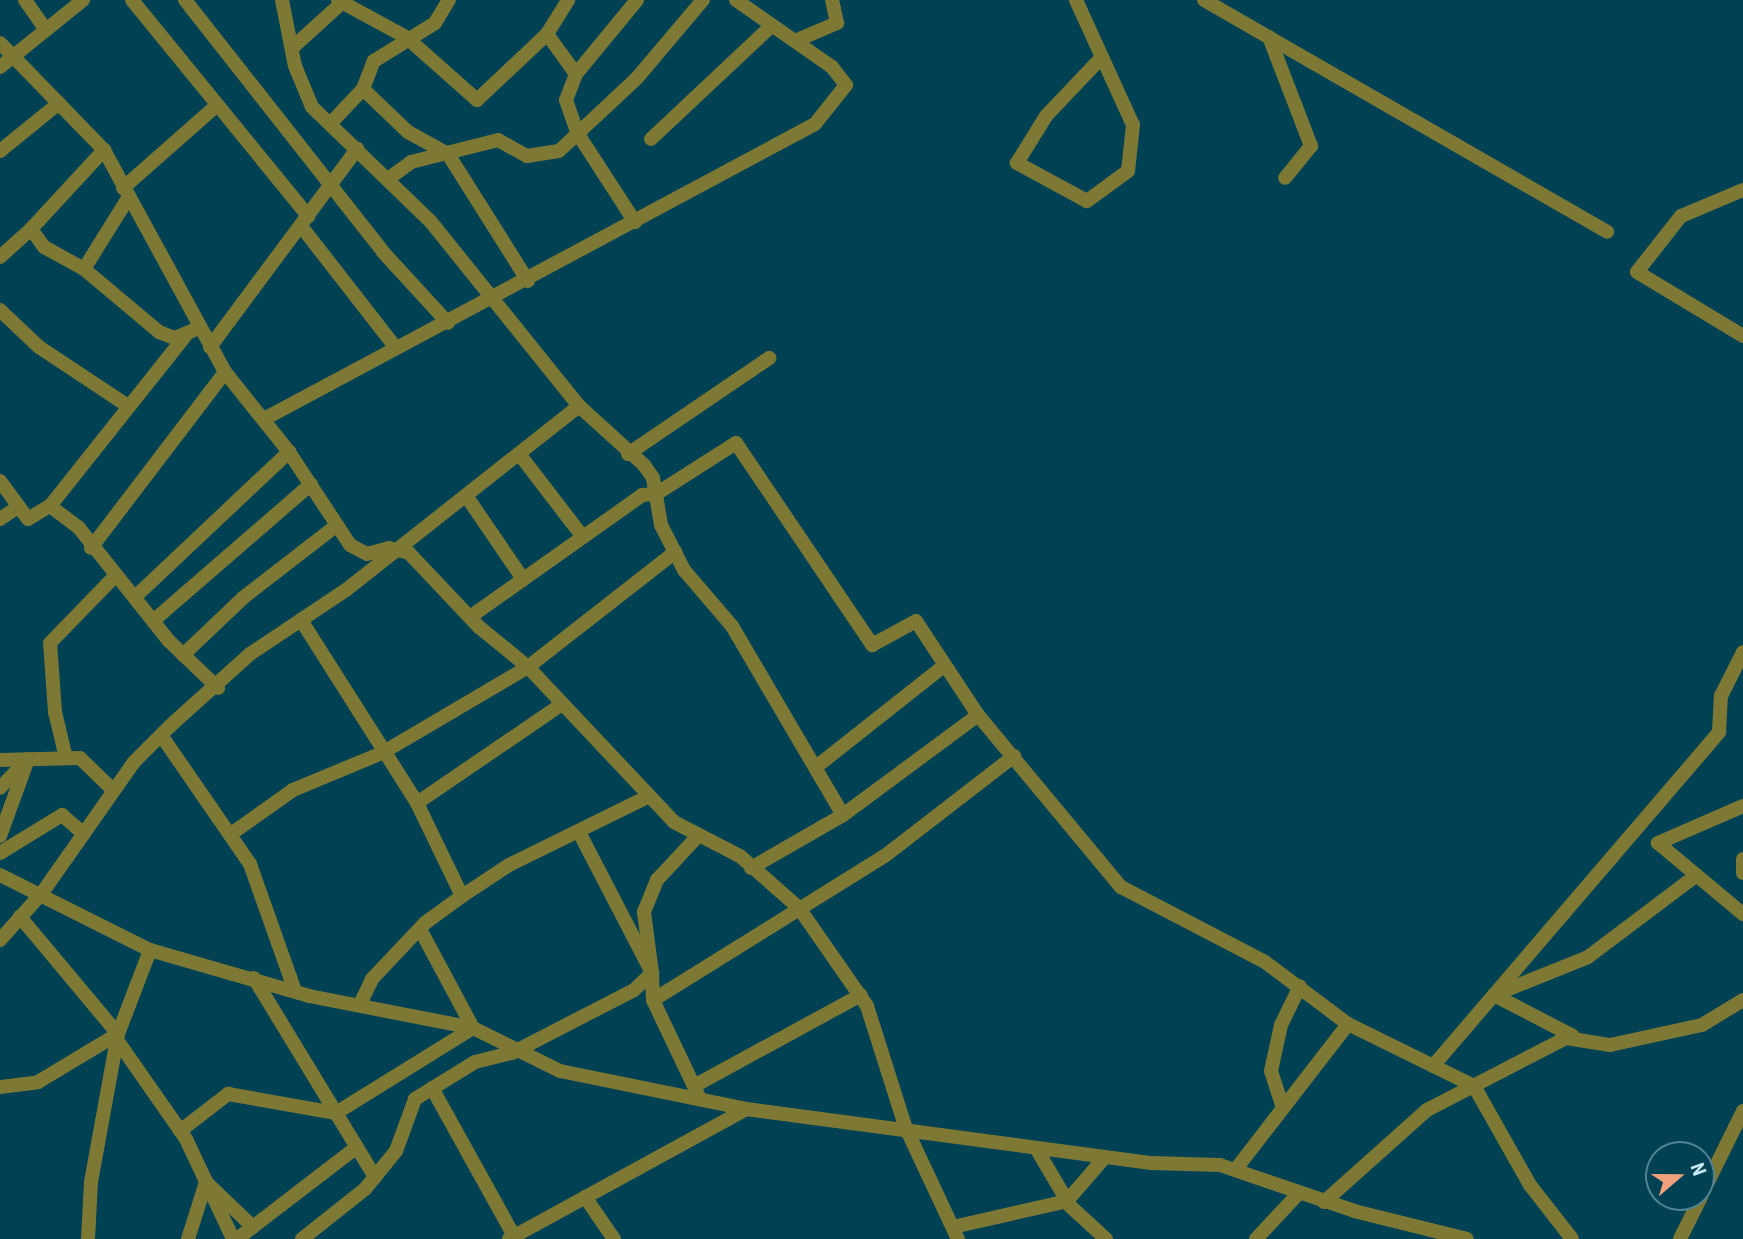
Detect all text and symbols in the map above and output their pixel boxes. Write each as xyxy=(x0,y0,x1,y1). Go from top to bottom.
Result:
north arrow xyxy=(1645,1141,1715,1211)
text: N xyxy=(1686,1160,1711,1179)

